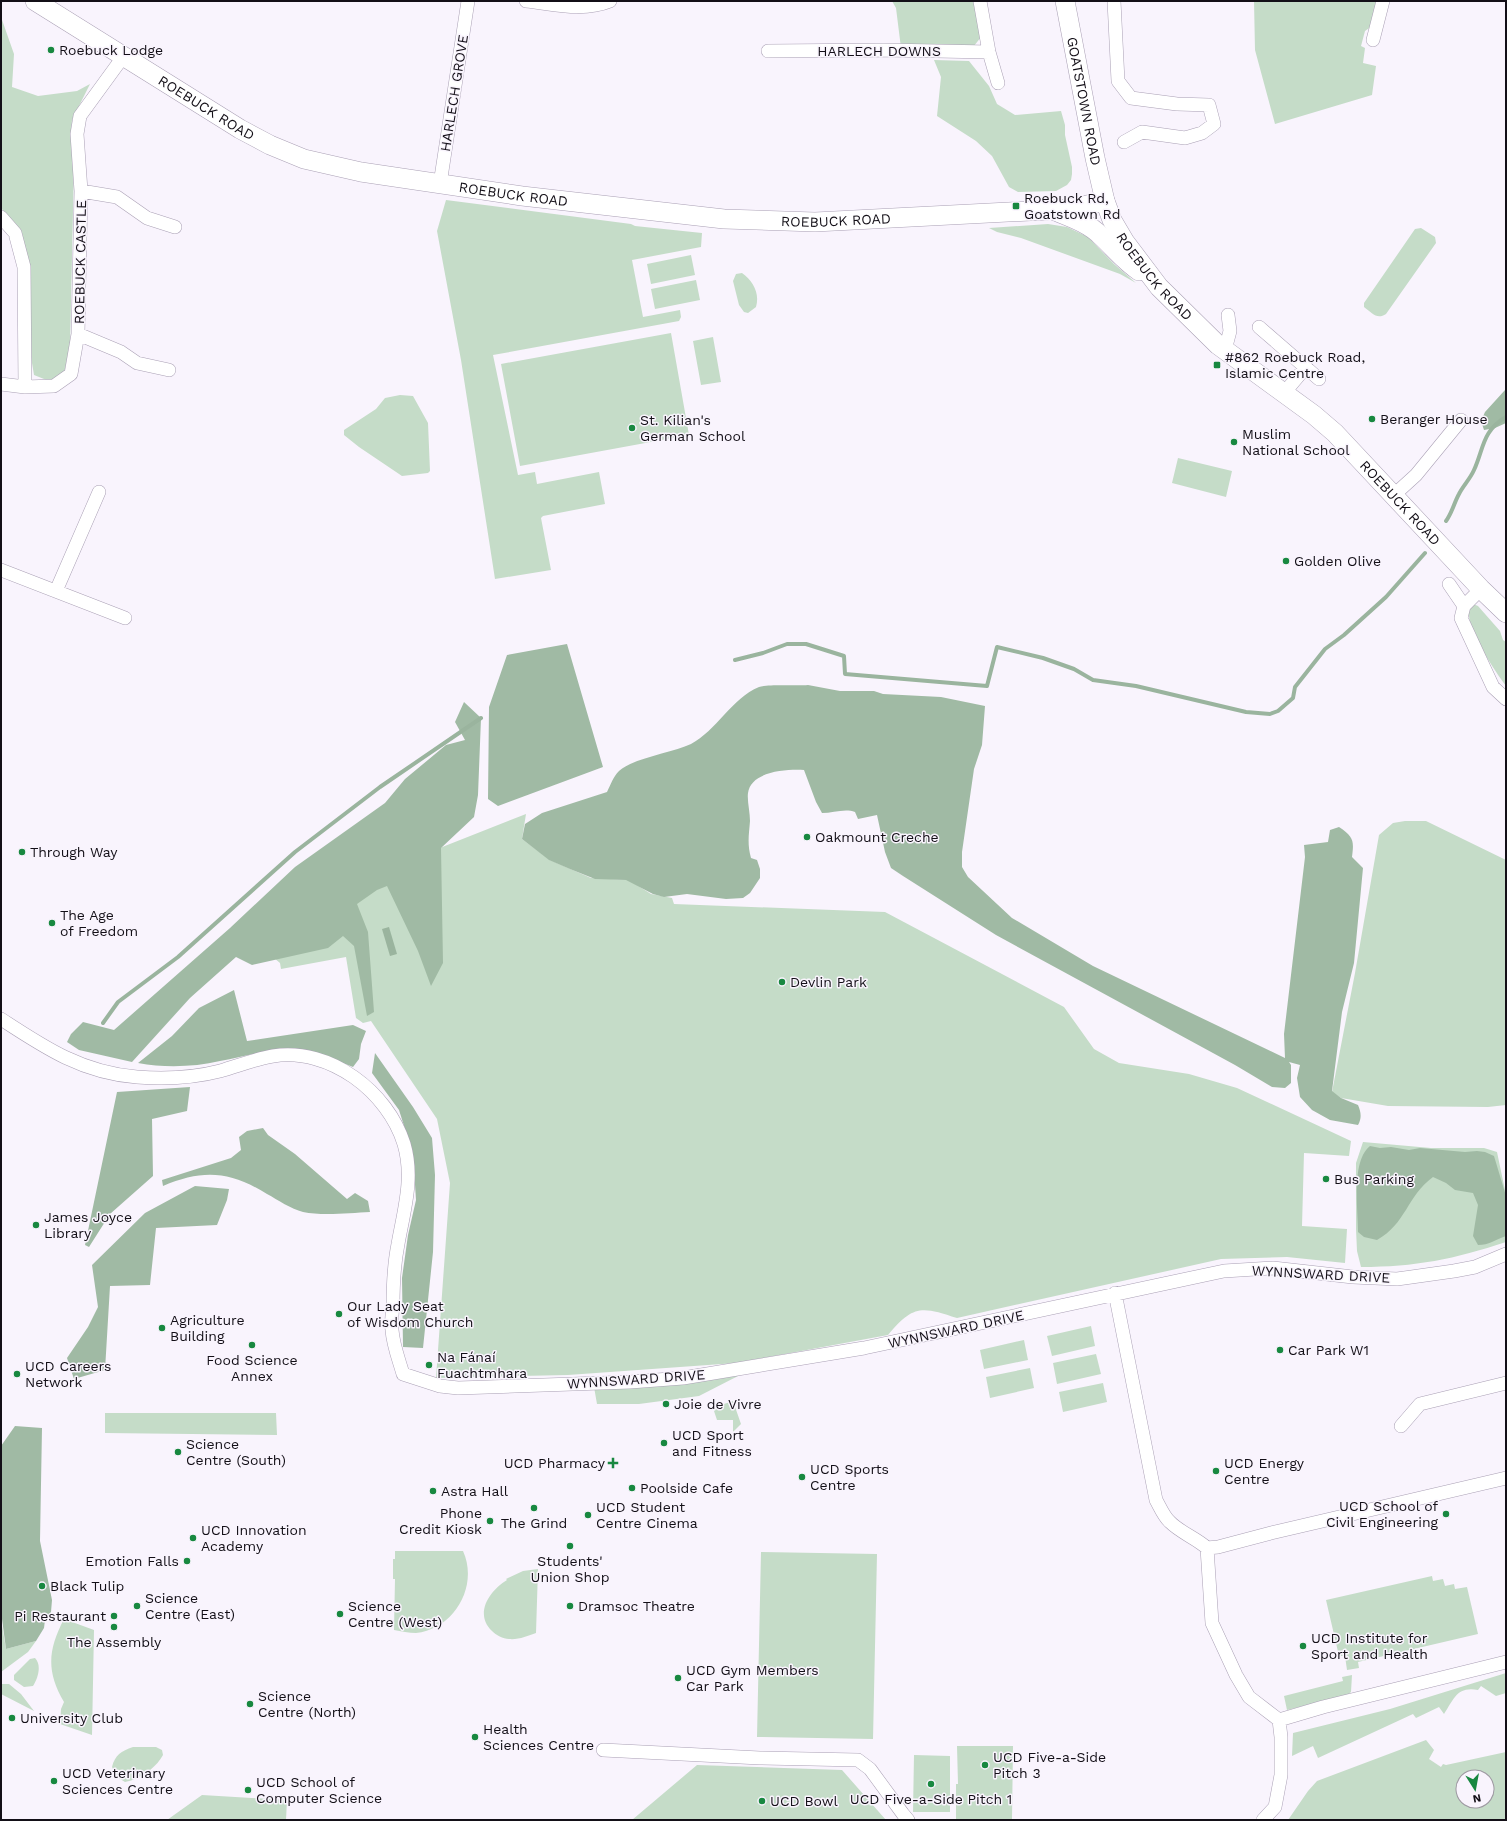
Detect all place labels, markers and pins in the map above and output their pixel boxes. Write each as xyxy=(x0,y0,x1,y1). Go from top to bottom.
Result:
place label: Roebuck Lodge xyxy=(59,42,163,58)
marker: Roebuck Lodge xyxy=(46,45,56,55)
place label: Roebuck Rd, Goatstown Rd xyxy=(1024,190,1120,222)
marker: Roebuck Rd, Goatstown Rd xyxy=(1011,201,1021,211)
place label: #862 Roebuck Road, Islamic Centre xyxy=(1225,349,1365,381)
marker: #862 Roebuck Road, Islamic Centre xyxy=(1212,360,1222,370)
place label: Beranger House xyxy=(1380,411,1488,427)
place label: St. Kilian's German School xyxy=(640,412,746,444)
marker: Beranger House xyxy=(1367,414,1377,424)
marker: St. Kilian's German School xyxy=(627,423,637,433)
place label: Muslim National School xyxy=(1242,426,1350,458)
marker: Muslim National School xyxy=(1229,437,1239,447)
place label: Golden Olive xyxy=(1294,553,1381,569)
marker: Golden Olive xyxy=(1281,556,1291,566)
place label: Oakmount Creche xyxy=(815,829,939,845)
marker: Oakmount Creche xyxy=(802,832,812,842)
place label: Through Way xyxy=(30,844,118,860)
marker: Through Way xyxy=(17,847,27,857)
place label: The Age of Freedom xyxy=(60,907,138,939)
marker: The Age of Freedom xyxy=(47,918,57,928)
place label: Devlin Park xyxy=(790,974,867,990)
marker: Devlin Park xyxy=(777,977,787,987)
place label: Bus Parking xyxy=(1334,1171,1414,1187)
marker: Bus Parking xyxy=(1321,1174,1331,1184)
place label: James Joyce Library xyxy=(44,1209,132,1241)
marker: James Joyce Library xyxy=(31,1220,41,1230)
place label: Our Lady Seat of Wisdom Church xyxy=(347,1298,473,1330)
marker: Our Lady Seat of Wisdom Church xyxy=(334,1309,344,1319)
place label: Agriculture Building xyxy=(170,1312,245,1344)
marker: Agriculture Building xyxy=(157,1323,167,1333)
marker: Food Science Annex xyxy=(247,1340,257,1350)
place label: Car Park W1 xyxy=(1288,1342,1369,1358)
marker: Car Park W1 xyxy=(1275,1345,1285,1355)
place label: Na Fánaí Fuachtmhara xyxy=(437,1349,527,1381)
place label: Food Science Annex xyxy=(206,1352,298,1384)
place label: UCD Careers Network xyxy=(25,1358,111,1390)
marker: Na Fánaí Fuachtmhara xyxy=(424,1360,434,1370)
marker: UCD Careers Network xyxy=(12,1369,22,1379)
place label: Joie de Vivre xyxy=(674,1396,762,1412)
marker: Joie de Vivre xyxy=(661,1399,671,1409)
place label: UCD Sport and Fitness xyxy=(672,1427,752,1459)
place label: Science Centre (South) xyxy=(186,1436,286,1468)
marker: UCD Sport and Fitness xyxy=(659,1438,669,1448)
marker: Science Centre (South) xyxy=(173,1447,183,1457)
place label: UCD Pharmacy xyxy=(504,1455,606,1471)
place label: UCD Energy Centre xyxy=(1224,1455,1305,1487)
marker: UCD Pharmacy xyxy=(608,1458,618,1468)
place label: UCD Sports Centre xyxy=(810,1461,889,1493)
marker: UCD Energy Centre xyxy=(1211,1466,1221,1476)
marker: UCD Sports Centre xyxy=(797,1472,807,1482)
place label: Poolside Cafe xyxy=(640,1480,733,1496)
place label: Astra Hall xyxy=(441,1483,509,1499)
marker: Poolside Cafe xyxy=(627,1483,637,1493)
marker: Astra Hall xyxy=(428,1486,438,1496)
place label: UCD School of Civil Engineering xyxy=(1326,1498,1439,1530)
place label: UCD Student Centre Cinema xyxy=(596,1499,698,1531)
marker: The Grind xyxy=(529,1503,539,1513)
place label: Phone Credit Kiosk xyxy=(399,1505,482,1537)
marker: UCD School of Civil Engineering xyxy=(1441,1509,1451,1519)
marker: UCD Student Centre Cinema xyxy=(583,1510,593,1520)
place label: The Grind xyxy=(501,1515,567,1531)
marker: Phone Credit Kiosk xyxy=(485,1516,495,1526)
place label: UCD Innovation Academy xyxy=(201,1522,307,1554)
marker: UCD Innovation Academy xyxy=(188,1533,198,1543)
marker: Students' Union Shop xyxy=(565,1541,575,1551)
place label: Emotion Falls xyxy=(85,1553,179,1569)
place label: Students' Union Shop xyxy=(531,1553,609,1585)
marker: Emotion Falls xyxy=(182,1556,192,1566)
place label: Black Tulip xyxy=(50,1578,124,1594)
marker: Black Tulip xyxy=(37,1581,47,1591)
place label: Science Centre (East) xyxy=(145,1590,235,1622)
place label: Science Centre (West) xyxy=(348,1598,442,1630)
place label: Dramsoc Theatre xyxy=(578,1598,695,1614)
marker: Science Centre (East) xyxy=(132,1601,142,1611)
marker: Dramsoc Theatre xyxy=(565,1601,575,1611)
place label: Pi Restaurant xyxy=(14,1608,106,1624)
marker: Science Centre (West) xyxy=(335,1609,345,1619)
marker: Pi Restaurant xyxy=(109,1611,119,1621)
marker: The Assembly xyxy=(109,1622,119,1632)
place label: UCD Institute for Sport and Health xyxy=(1311,1630,1428,1662)
place label: The Assembly xyxy=(67,1634,162,1650)
marker: UCD Institute for Sport and Health xyxy=(1298,1641,1308,1651)
place label: UCD Gym Members Car Park xyxy=(686,1662,819,1694)
marker: UCD Gym Members Car Park xyxy=(673,1673,683,1683)
place label: Science Centre (North) xyxy=(258,1688,356,1720)
marker: Science Centre (North) xyxy=(245,1699,255,1709)
place label: University Club xyxy=(20,1710,123,1726)
marker: University Club xyxy=(7,1713,17,1723)
place label: Health Sciences Centre xyxy=(483,1721,594,1753)
marker: Health Sciences Centre xyxy=(470,1732,480,1742)
place label: UCD Five-a-Side Pitch 3 xyxy=(993,1749,1106,1781)
marker: UCD Five-a-Side Pitch 3 xyxy=(980,1760,990,1770)
place label: UCD Veterinary Sciences Centre xyxy=(62,1765,173,1797)
place label: UCD School of Computer Science xyxy=(256,1774,382,1806)
marker: UCD Veterinary Sciences Centre xyxy=(49,1776,59,1786)
marker: UCD Five-a-Side Pitch 1 xyxy=(926,1779,936,1789)
marker: UCD School of Computer Science xyxy=(243,1785,253,1795)
place label: UCD Five-a-Side Pitch 1 xyxy=(850,1791,1012,1807)
place label: UCD Bowl xyxy=(770,1793,838,1809)
marker: UCD Bowl xyxy=(757,1796,767,1806)

